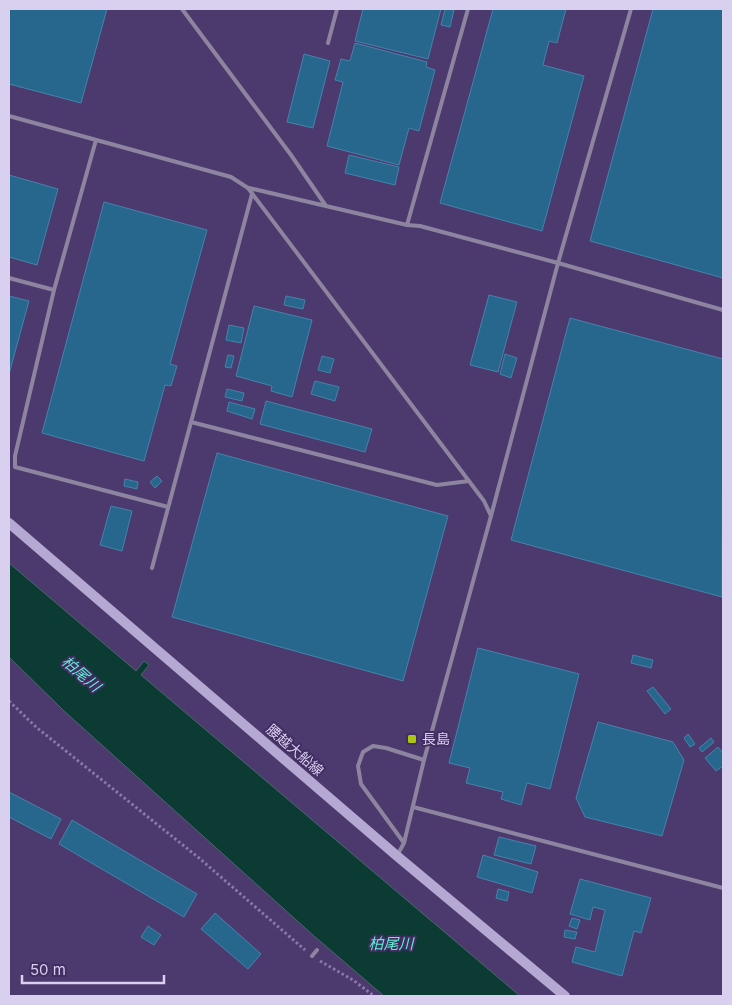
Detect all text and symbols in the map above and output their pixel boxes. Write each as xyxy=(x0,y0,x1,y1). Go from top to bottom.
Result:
water label: 柏尾川 xyxy=(58,652,106,697)
street label: 腰越大船線 xyxy=(263,720,327,779)
place label: 長島 xyxy=(422,730,450,747)
marker: 長島 xyxy=(406,733,418,745)
water label: 柏尾川 xyxy=(368,934,415,953)
scale bar xyxy=(22,952,165,984)
text: 50 m xyxy=(30,960,66,979)

